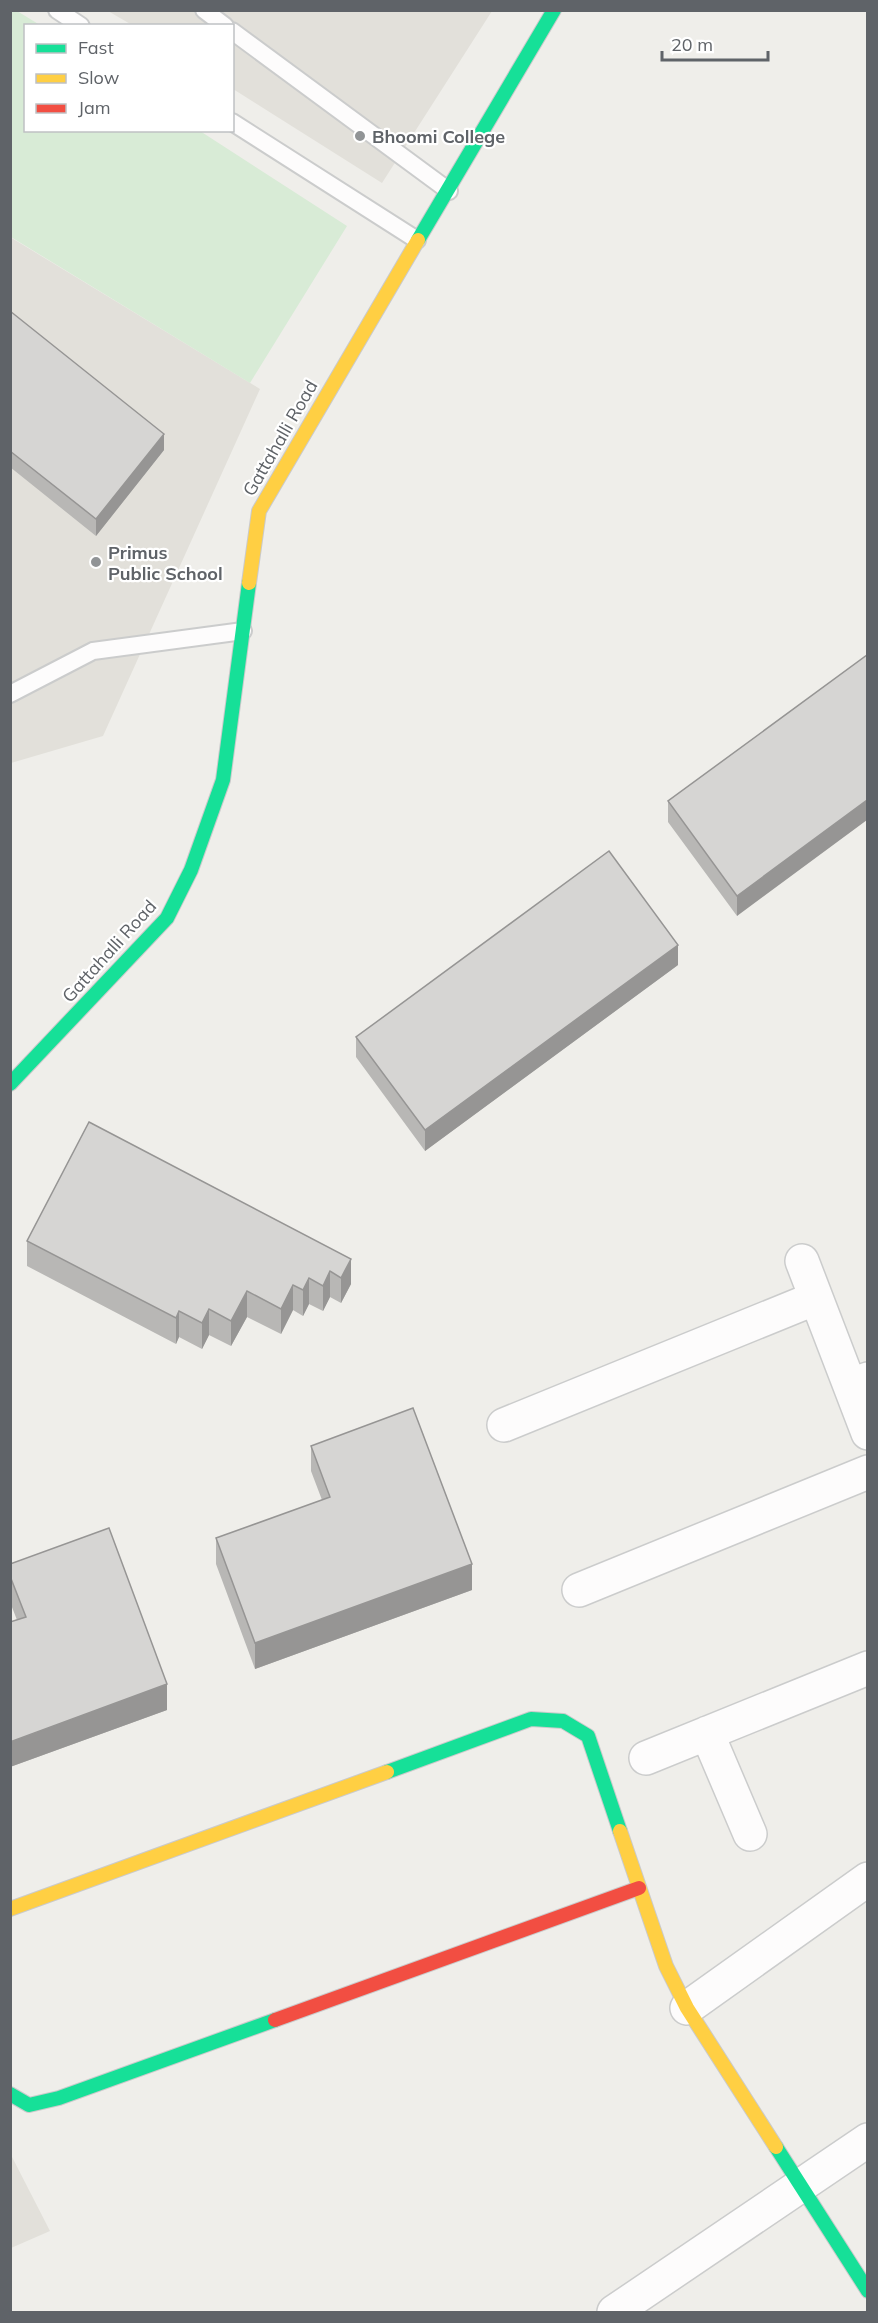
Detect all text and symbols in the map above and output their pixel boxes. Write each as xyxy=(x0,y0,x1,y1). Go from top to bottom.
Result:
legend xyxy=(24,24,234,132)
scale bar xyxy=(662,24,768,62)
text: 20 m xyxy=(671,33,713,56)
text: Fast xyxy=(78,36,114,59)
text: Slow xyxy=(78,66,120,89)
text: Jam xyxy=(78,96,111,119)
place label: Bhoomi College xyxy=(372,125,505,148)
marker: Bhoomi College xyxy=(353,129,367,143)
street label: Gattahalli Road xyxy=(238,376,322,500)
place label: Primus Public School xyxy=(108,541,223,585)
marker: Primus Public School xyxy=(89,555,103,569)
street label: Gattahalli Road xyxy=(57,895,161,1007)

